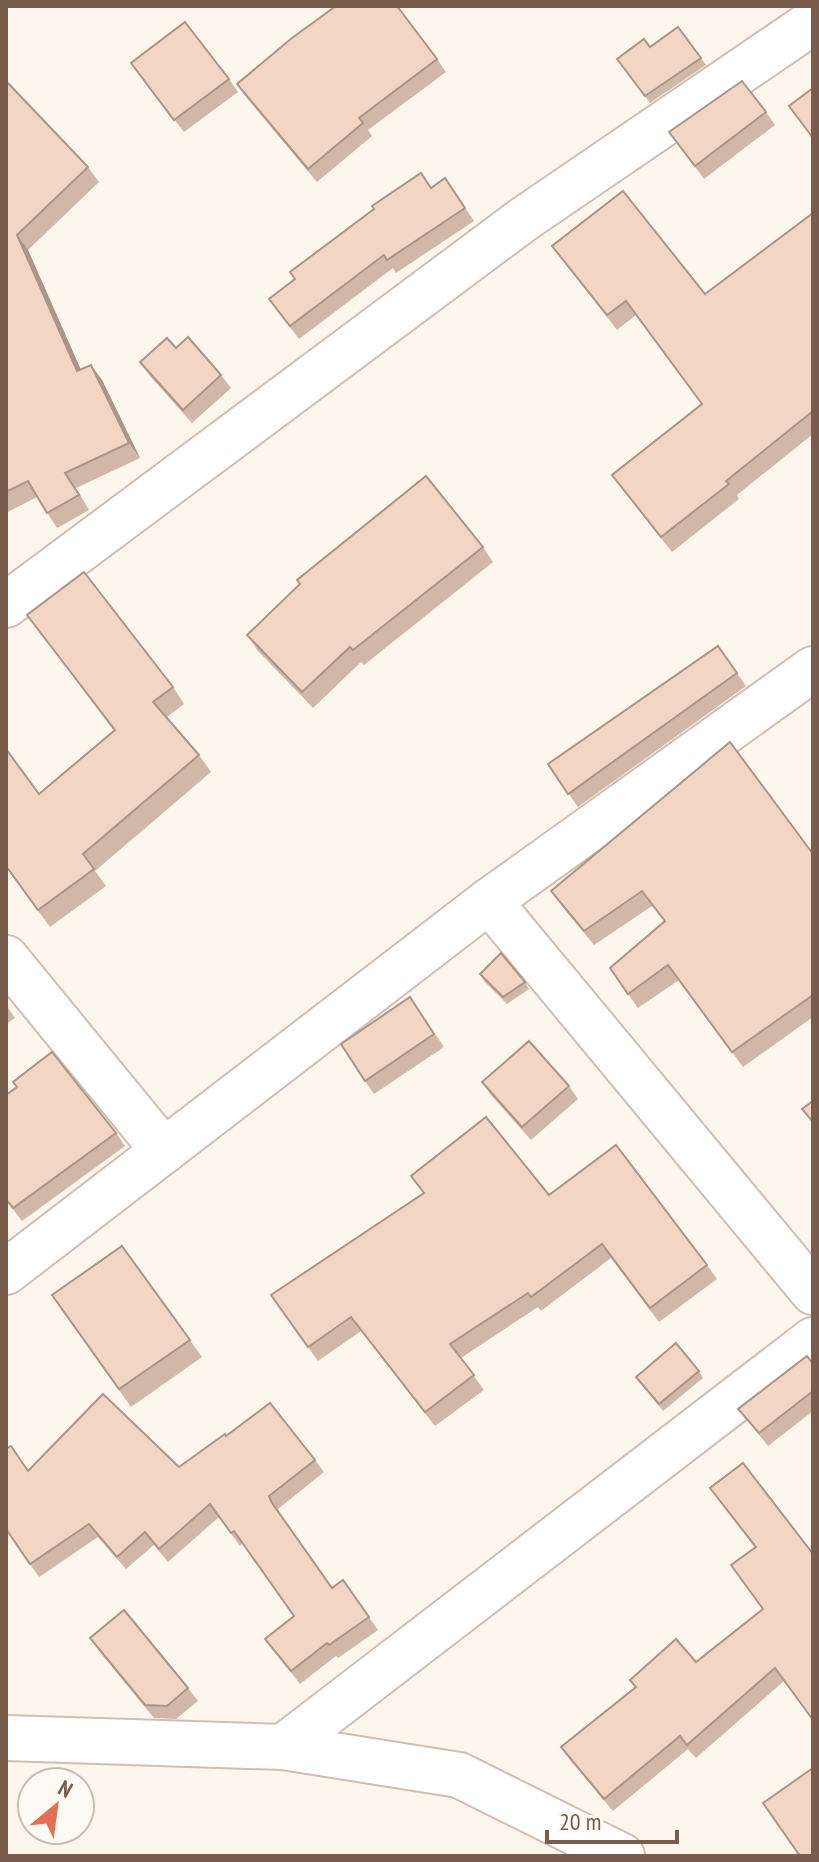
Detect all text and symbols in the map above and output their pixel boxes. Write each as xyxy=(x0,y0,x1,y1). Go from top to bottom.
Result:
north arrow xyxy=(16,1766,96,1846)
text: N xyxy=(54,1773,78,1804)
scale bar xyxy=(547,1794,677,1844)
text: 20 m xyxy=(559,1806,601,1837)

